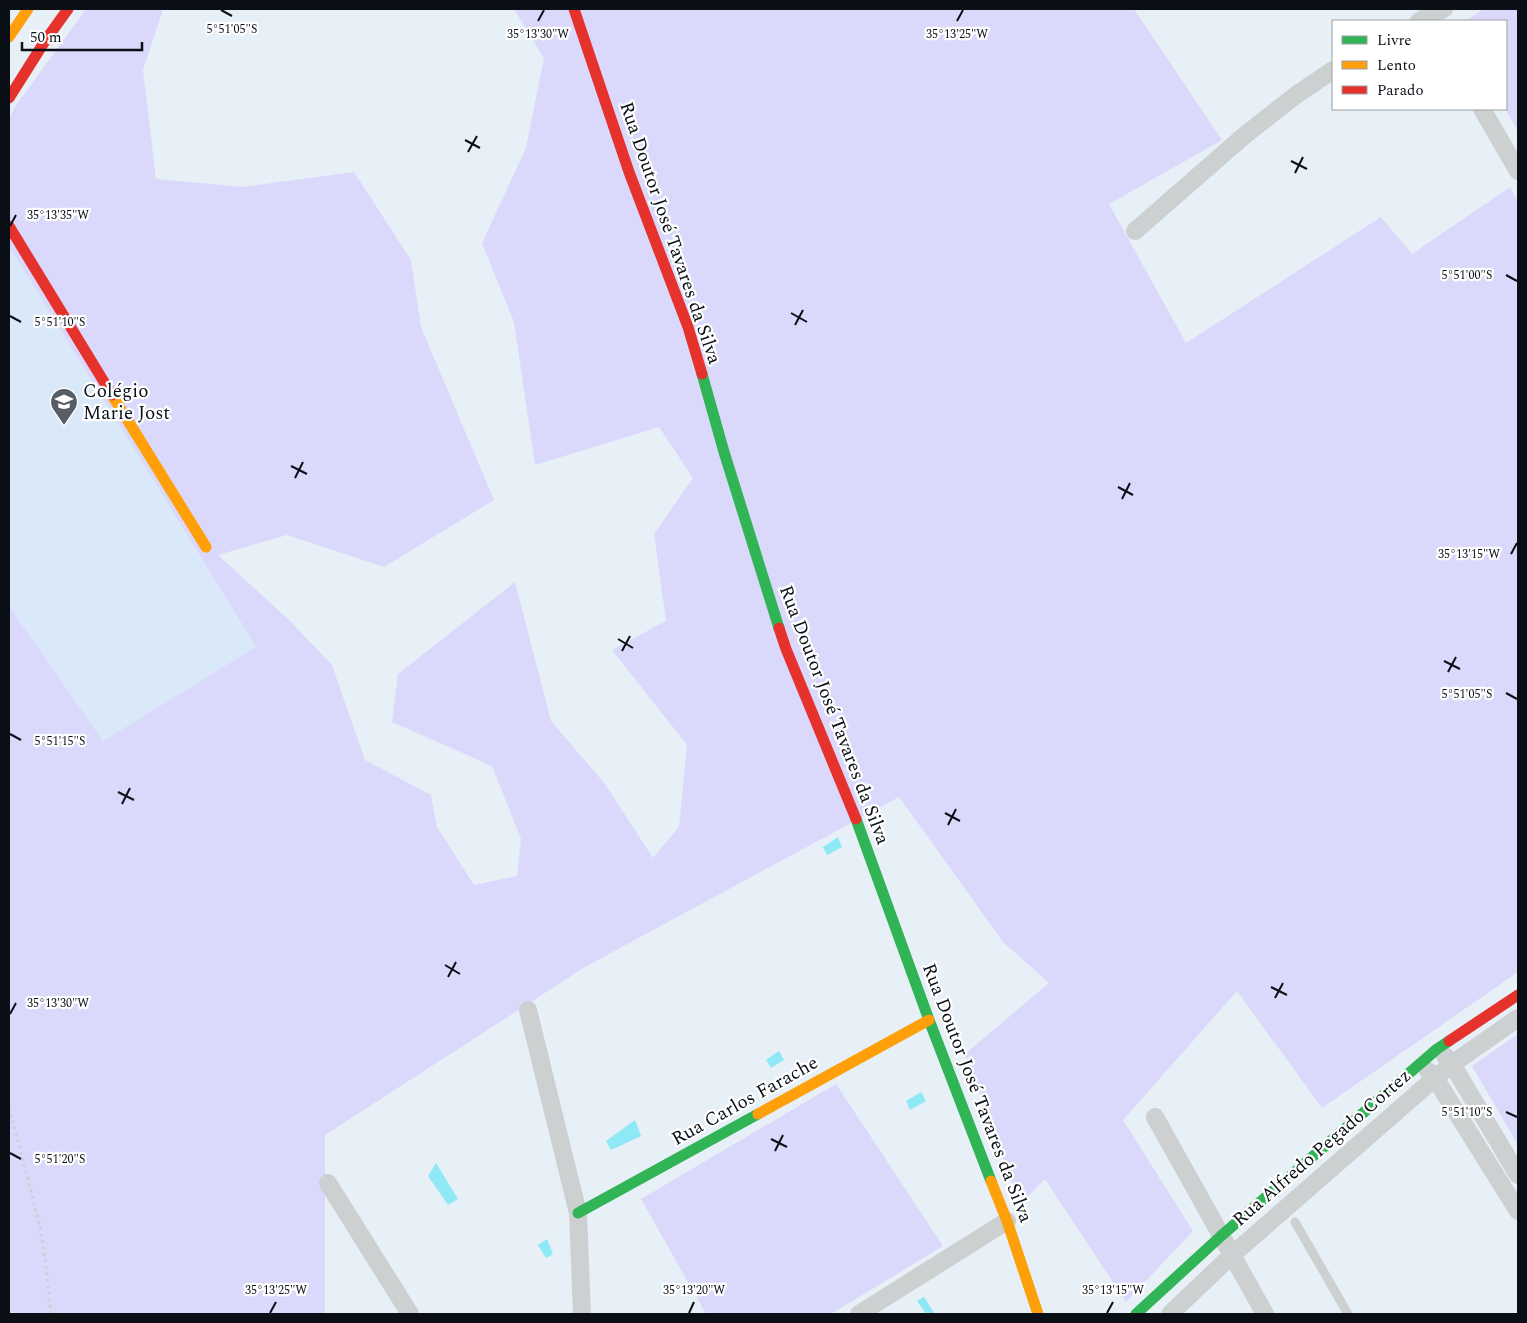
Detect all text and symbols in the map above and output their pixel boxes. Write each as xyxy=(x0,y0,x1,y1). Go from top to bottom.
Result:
scale bar xyxy=(22,20,142,52)
text: 5°51'05"S xyxy=(207,20,257,39)
legend xyxy=(1332,20,1507,110)
text: 35°13'30"W xyxy=(507,25,569,44)
text: 35°13'25"W xyxy=(926,25,988,44)
text: 50 m xyxy=(30,26,62,49)
text: Livre xyxy=(1377,29,1412,52)
text: Lento xyxy=(1377,54,1416,77)
text: Parado xyxy=(1377,79,1424,102)
street label: Rua Doutor José Tavares da Silva xyxy=(611,98,729,369)
text: 35°13'35"W xyxy=(27,206,89,225)
text: 5°51'00"S xyxy=(1442,266,1492,285)
text: 5°51'10"S xyxy=(35,313,85,332)
place label: Colégio Marie Jost xyxy=(83,377,170,428)
school or university icon: Colégio Marie Jost xyxy=(49,387,79,426)
text: 35°13'15"W xyxy=(1438,545,1500,564)
street label: Rua Doutor José Tavares da Silva xyxy=(771,581,897,850)
text: 5°51'05"S xyxy=(1442,685,1492,704)
text: 5°51'15"S xyxy=(35,732,85,751)
street label: Rua Doutor José Tavares da Silva xyxy=(914,959,1040,1228)
text: 35°13'30"W xyxy=(27,994,89,1013)
street label: Rua Carlos Farache xyxy=(666,1049,824,1153)
street label: Rua Alfredo Pegado Cortez xyxy=(1226,1062,1418,1234)
text: 5°51'10"S xyxy=(1442,1103,1492,1122)
text: 5°51'20"S xyxy=(35,1150,85,1169)
text: 35°13'25"W xyxy=(245,1281,307,1300)
text: 35°13'20"W xyxy=(663,1281,725,1300)
text: 35°13'15"W xyxy=(1082,1281,1144,1300)

